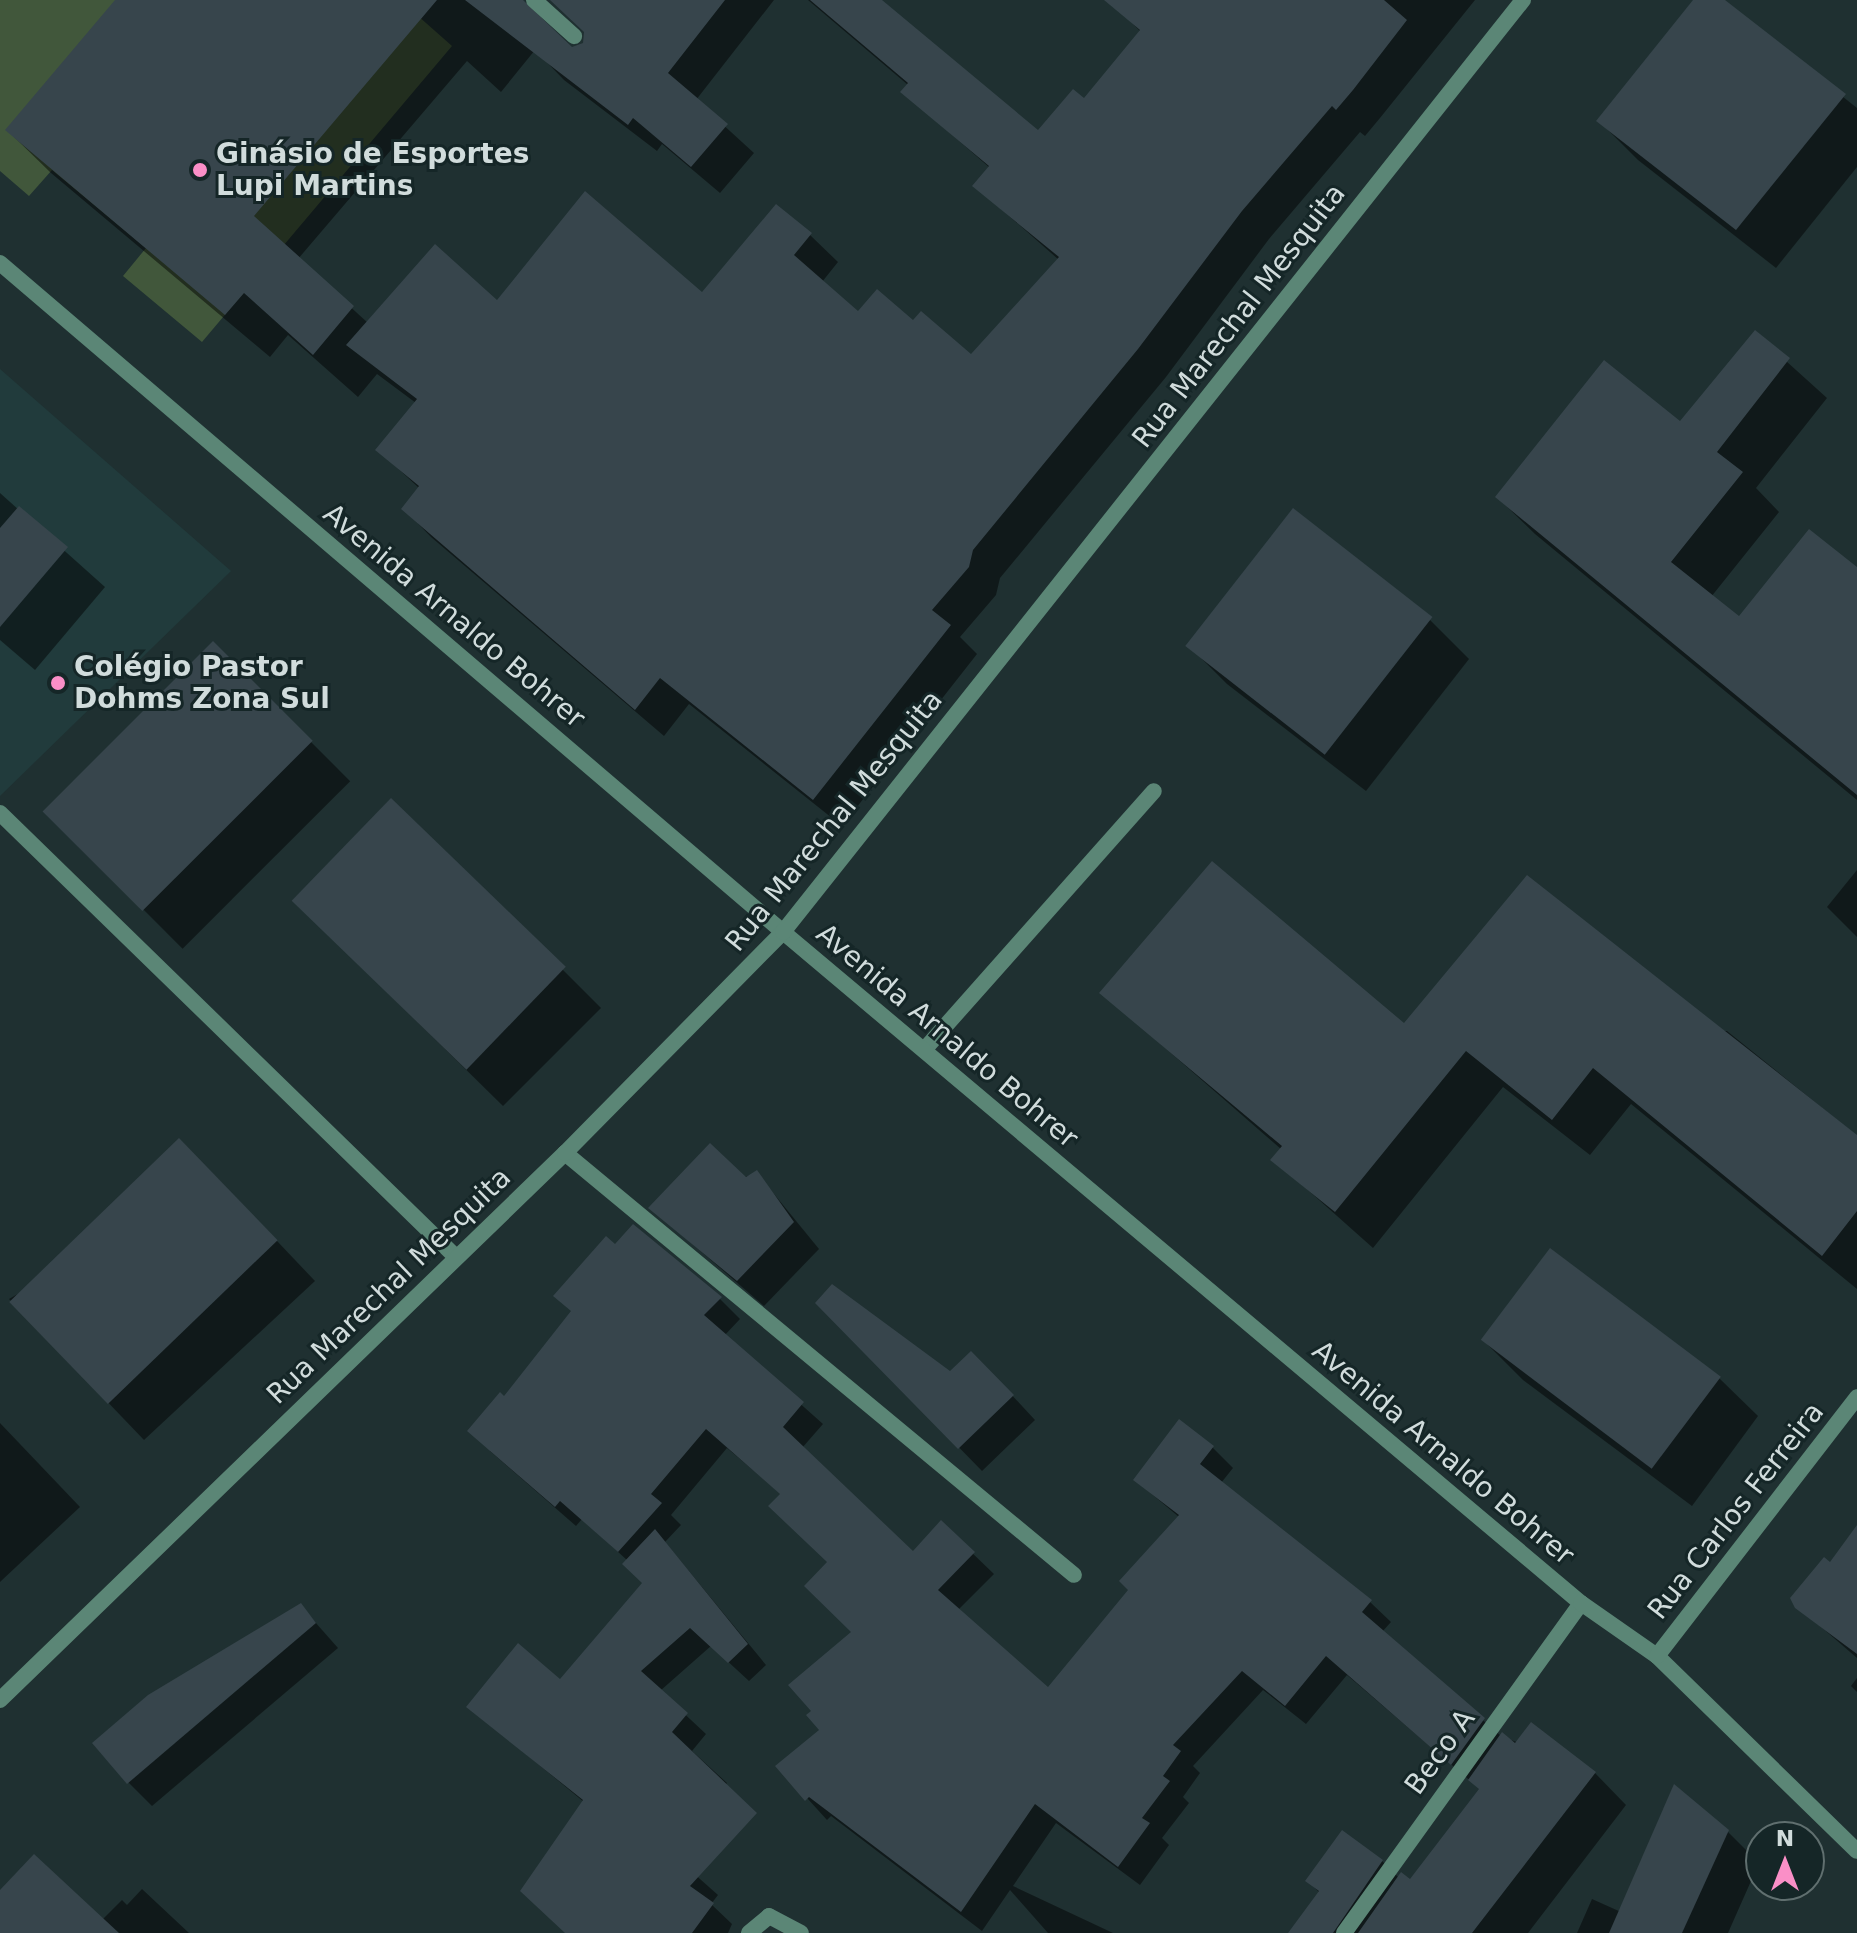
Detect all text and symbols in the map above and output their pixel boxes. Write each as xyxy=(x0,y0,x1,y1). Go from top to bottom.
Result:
place label: Ginásio de Esportes Lupi Martins xyxy=(216,137,529,203)
marker: Ginásio de Esportes Lupi Martins xyxy=(191,161,209,179)
street label: Rua Marechal Mesquita xyxy=(1125,177,1353,455)
street label: Avenida Arnaldo Bohrer xyxy=(316,497,592,735)
place label: Colégio Pastor Dohms Zona Sul xyxy=(74,650,330,716)
marker: Colégio Pastor Dohms Zona Sul xyxy=(49,674,67,692)
street label: Rua Marechal Mesquita xyxy=(718,684,950,958)
street label: Avenida Arnaldo Bohrer xyxy=(809,917,1085,1155)
street label: Rua Marechal Mesquita xyxy=(260,1161,518,1411)
street label: Avenida Arnaldo Bohrer xyxy=(1305,1334,1581,1572)
street label: Rua Carlos Ferreira xyxy=(1641,1396,1831,1626)
street label: Beco A xyxy=(1398,1703,1482,1801)
north arrow xyxy=(1745,1821,1825,1901)
text: N xyxy=(1776,1826,1794,1851)

